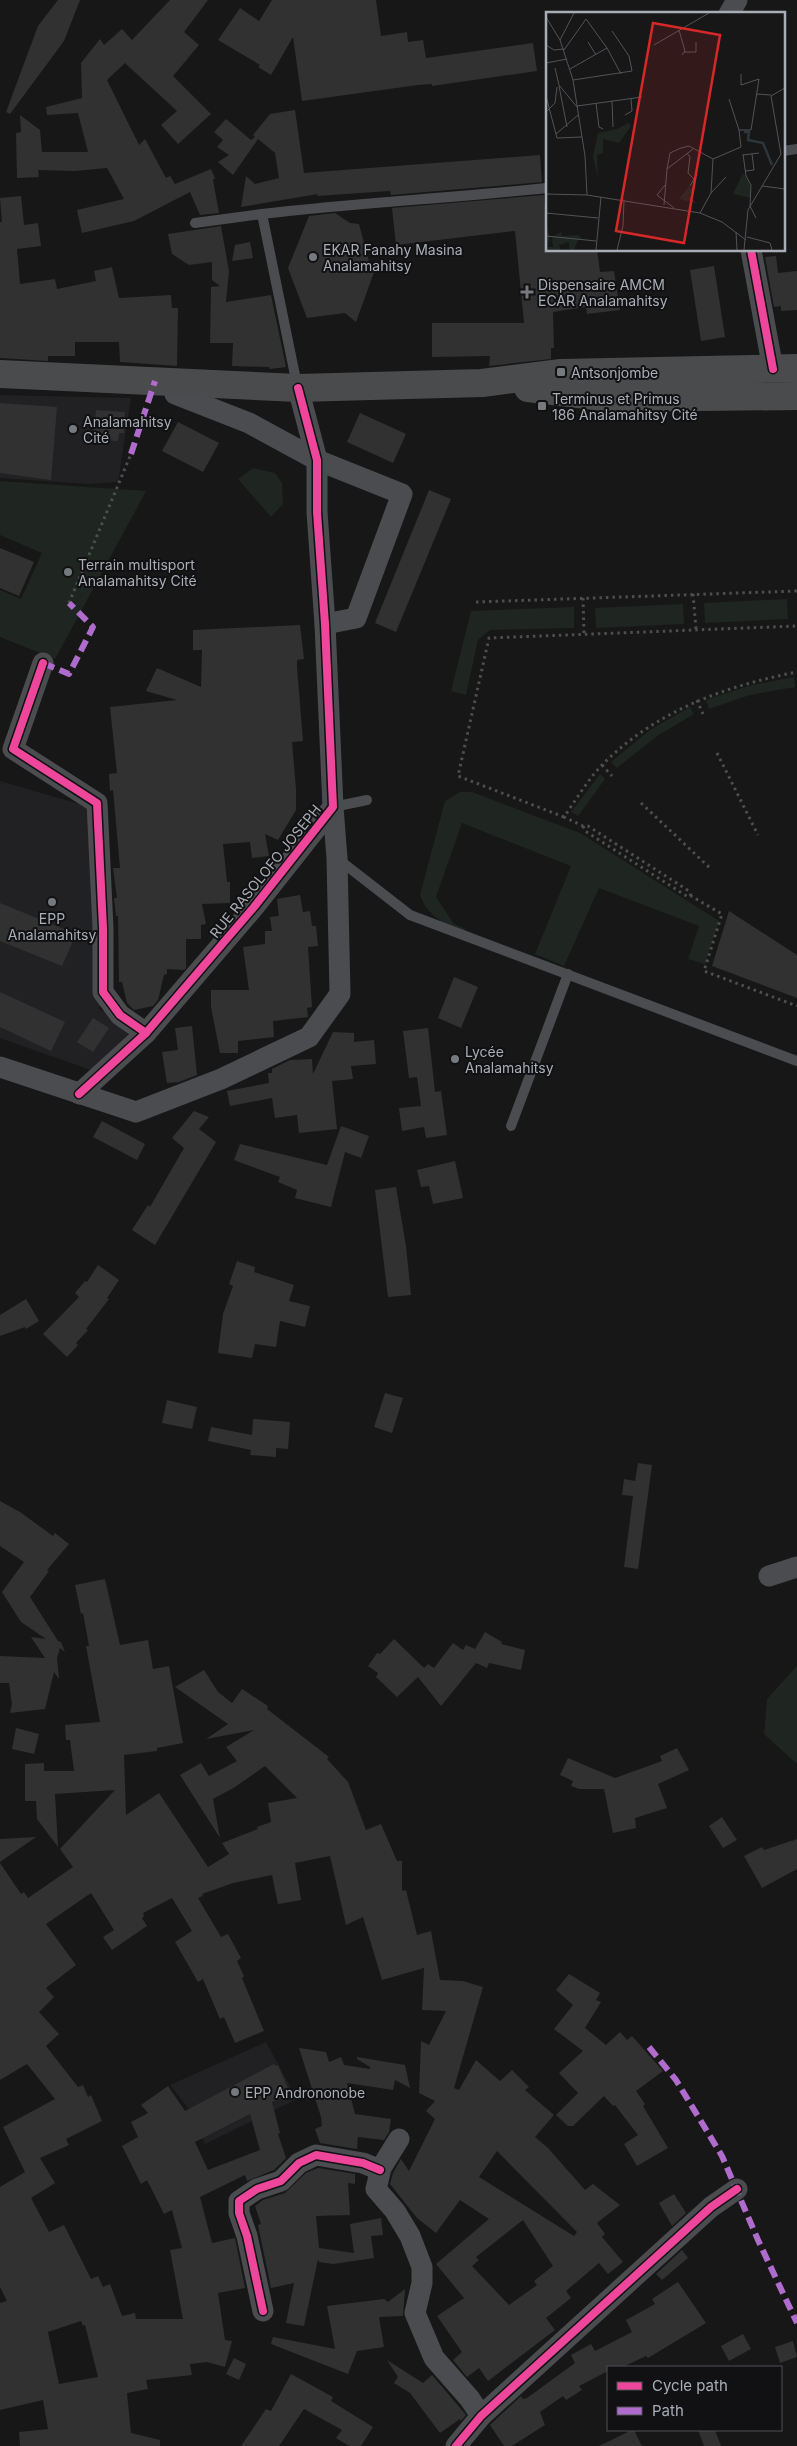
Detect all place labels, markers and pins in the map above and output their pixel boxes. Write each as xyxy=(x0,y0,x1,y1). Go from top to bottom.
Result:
place label: EKAR Fanahy Masina Analamahitsy xyxy=(323,241,463,274)
marker: EKAR Fanahy Masina Analamahitsy xyxy=(307,251,319,263)
place label: Dispensaire AMCM ECAR Analamahitsy xyxy=(538,276,668,309)
marker: Dispensaire AMCM ECAR Analamahitsy xyxy=(520,285,534,299)
place label: Antsonjombe xyxy=(571,364,658,381)
marker: Antsonjombe xyxy=(555,366,567,378)
place label: Terminus et Primus 186 Analamahitsy Cité xyxy=(552,390,698,423)
marker: Terminus et Primus 186 Analamahitsy Cité xyxy=(536,400,548,412)
place label: Analamahitsy Cité xyxy=(83,413,172,446)
marker: Analamahitsy Cité xyxy=(67,423,79,435)
place label: Terrain multisport Analamahitsy Cité xyxy=(78,556,197,589)
marker: Terrain multisport Analamahitsy Cité xyxy=(62,566,74,578)
marker: EPP Analamahitsy xyxy=(46,896,58,908)
place label: EPP Analamahitsy xyxy=(8,910,96,943)
place label: Lycée Analamahitsy xyxy=(465,1043,554,1076)
marker: Lycée Analamahitsy xyxy=(449,1053,461,1065)
place label: EPP Andrononobe xyxy=(245,2084,365,2101)
marker: EPP Andrononobe xyxy=(229,2086,241,2098)

